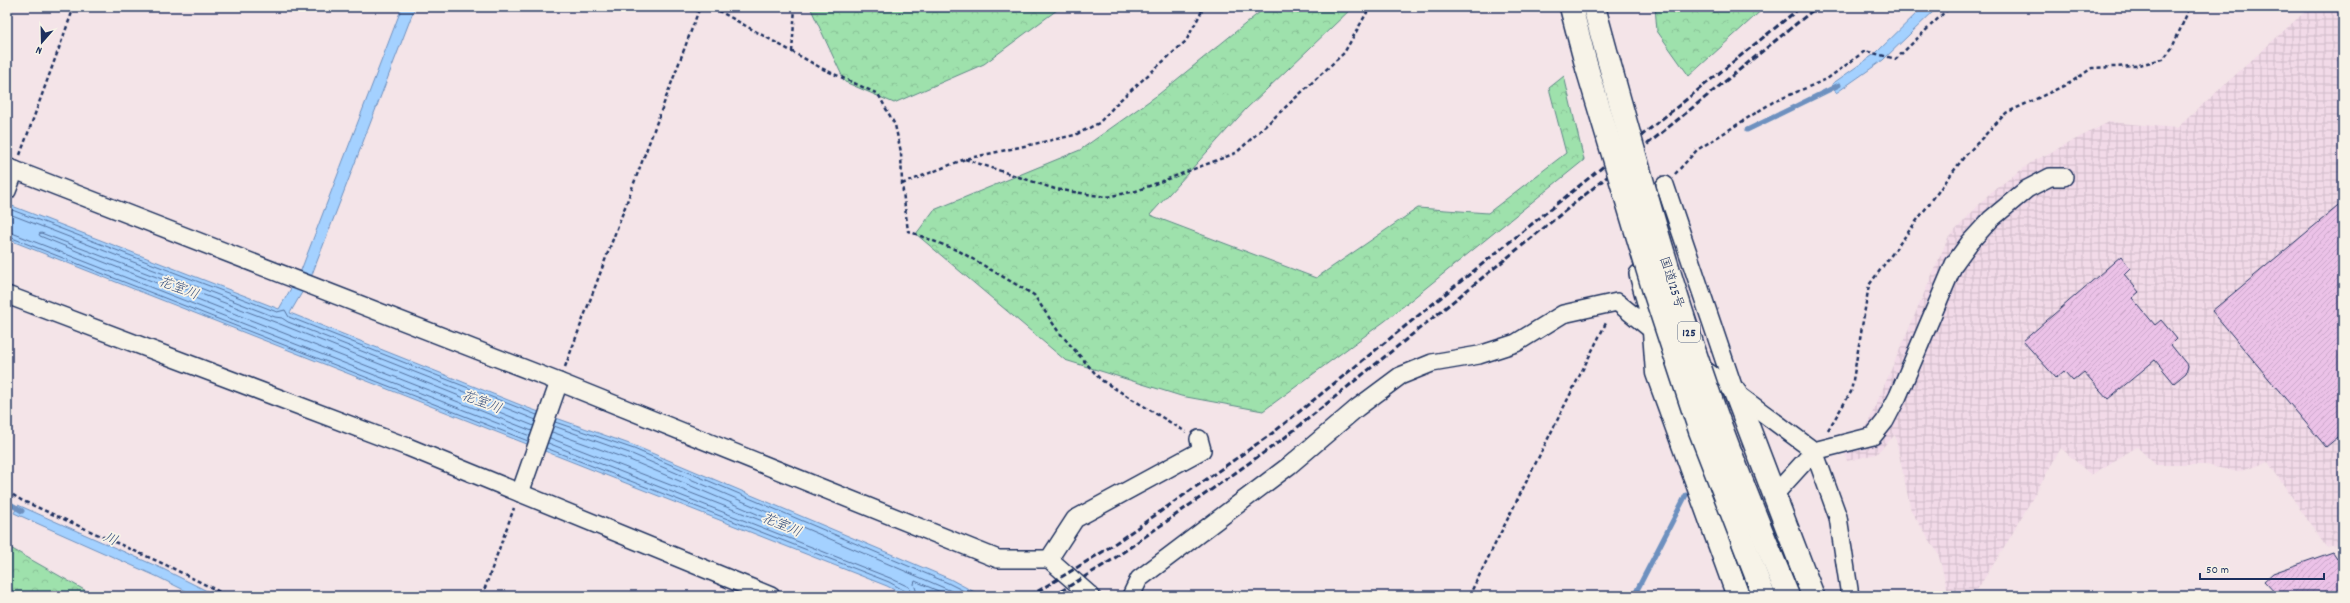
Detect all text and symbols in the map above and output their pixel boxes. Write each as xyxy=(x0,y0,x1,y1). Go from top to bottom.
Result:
north arrow xyxy=(22,22,62,62)
text: N xyxy=(33,41,45,58)
street label: 国道125号 xyxy=(1653,254,1688,311)
water label: 花室川 xyxy=(155,272,201,306)
road number: 125 xyxy=(1678,322,1700,342)
water label: 花室川 xyxy=(458,386,504,420)
water label: 花室川 xyxy=(758,508,804,543)
water label: 川 xyxy=(100,528,121,552)
scale bar xyxy=(2200,555,2324,581)
text: 50 m xyxy=(2206,562,2229,579)

